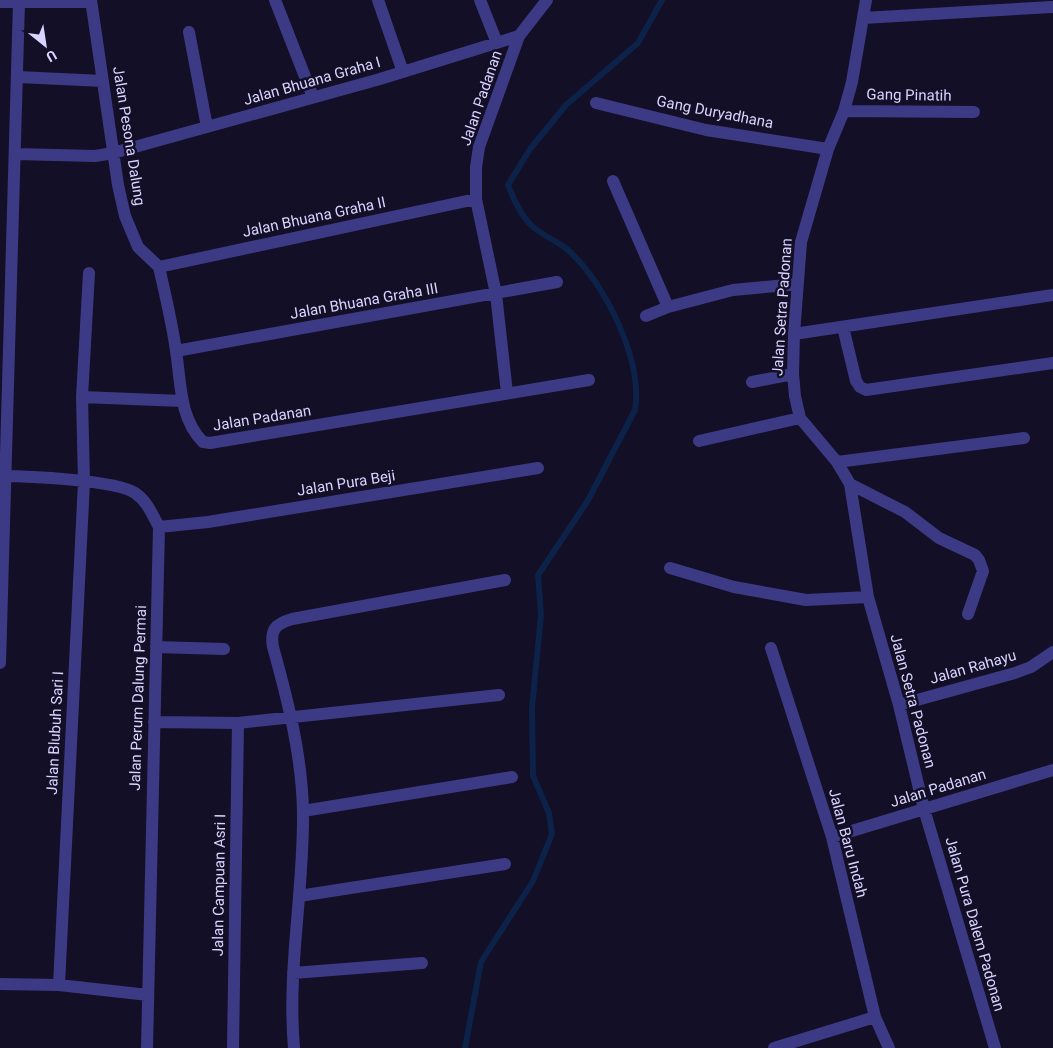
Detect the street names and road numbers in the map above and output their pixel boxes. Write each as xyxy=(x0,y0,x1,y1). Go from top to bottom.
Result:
street label: Jalan Padanan xyxy=(456,48,506,148)
street label: Jalan Bhuana Graha I xyxy=(241,53,383,109)
street label: Jalan Pesona Dalung xyxy=(109,65,149,207)
street label: Gang Pinatih xyxy=(866,85,952,105)
street label: Gang Duryadhana xyxy=(655,92,775,132)
street label: Jalan Bhuana Graha II xyxy=(241,193,387,241)
street label: Jalan Setra Padonan xyxy=(768,238,796,376)
street label: Jalan Bhuana Graha III xyxy=(289,279,439,323)
street label: Jalan Padanan xyxy=(212,401,312,435)
street label: Jalan Pura Beji xyxy=(296,466,396,500)
street label: Jalan Perum Dalung Permai xyxy=(126,605,150,791)
street label: Jalan Setra Padonan xyxy=(886,632,940,770)
street label: Jalan Rahayu xyxy=(928,646,1018,688)
street label: Jalan Blubuh Sari I xyxy=(43,671,67,795)
street label: Jalan Padanan xyxy=(888,765,988,811)
street label: Jalan Baru Indah xyxy=(825,787,871,899)
street label: Jalan Campuan Asri I xyxy=(209,814,229,956)
street label: Jalan Pura Dalem Padonan xyxy=(941,835,1009,1013)

